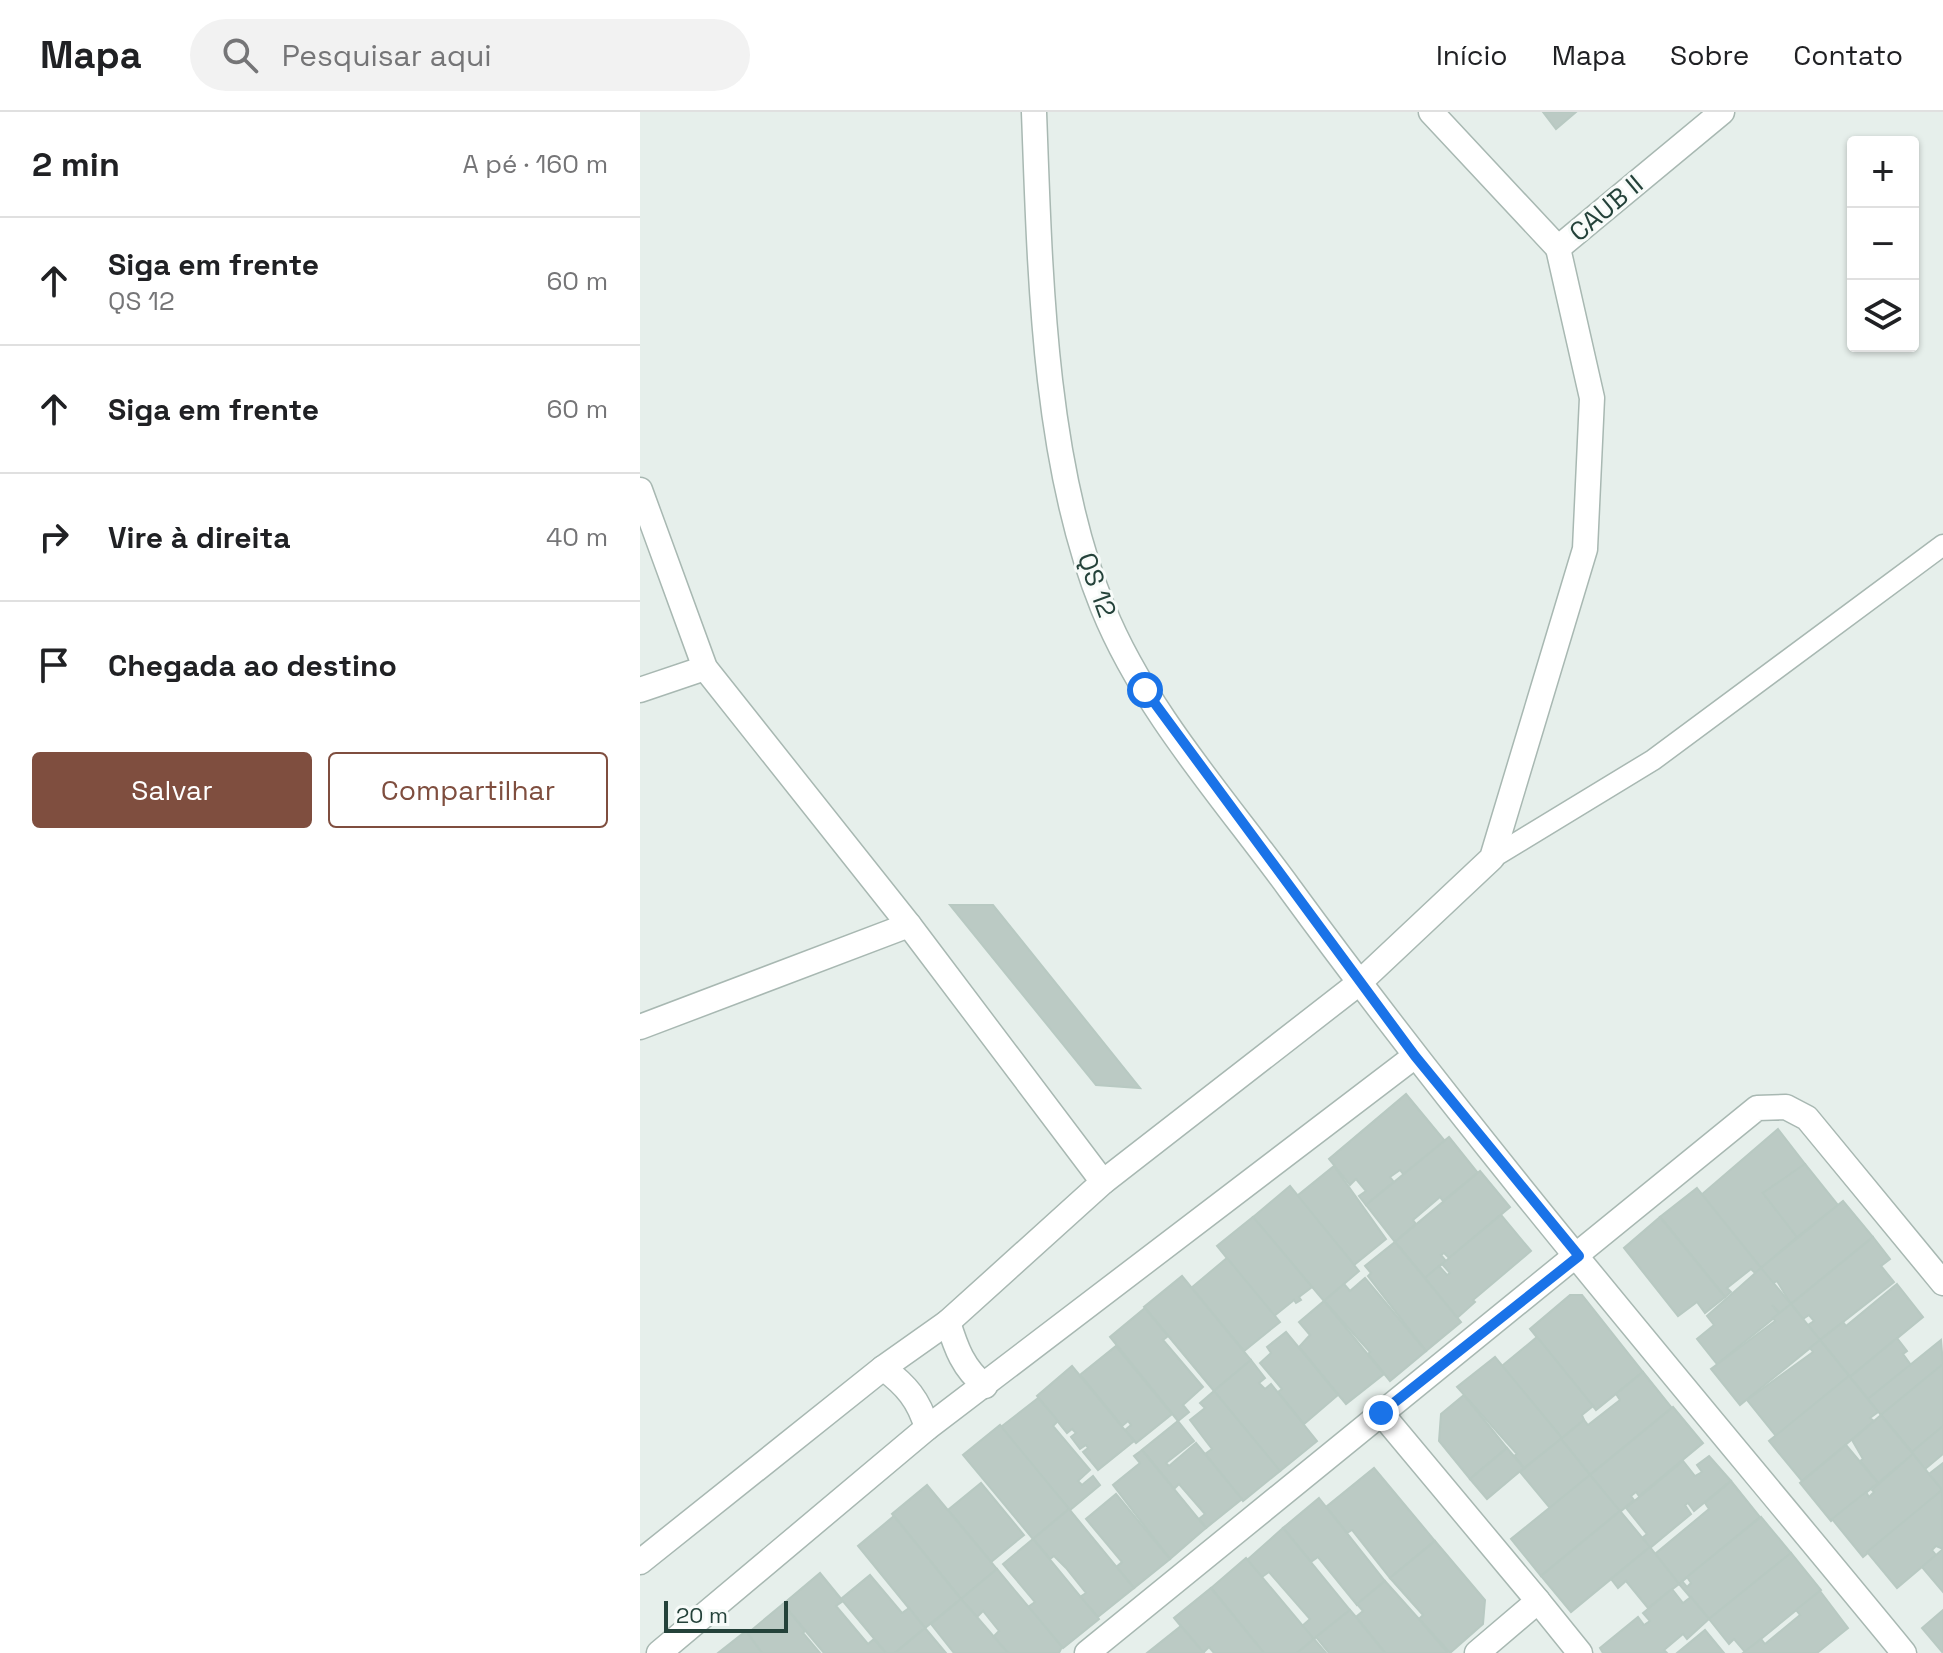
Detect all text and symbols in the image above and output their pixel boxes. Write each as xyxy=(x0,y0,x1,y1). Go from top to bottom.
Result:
search box xyxy=(190,19,750,91)
text: Mapa xyxy=(40,31,142,79)
icon: search xyxy=(218,33,262,77)
text: Pesquisar aqui xyxy=(282,36,492,75)
text: Início xyxy=(1436,37,1508,73)
text: Mapa xyxy=(1552,37,1626,73)
text: Sobre xyxy=(1670,37,1749,73)
text: Contato xyxy=(1793,37,1903,73)
map controls xyxy=(1847,136,1919,352)
button: + xyxy=(1847,136,1919,208)
text: 2 min xyxy=(32,143,120,186)
text: A pé · 160 m xyxy=(462,147,608,181)
street label: CAUB II xyxy=(1562,167,1650,249)
button: − xyxy=(1847,208,1919,280)
text: Siga em frente xyxy=(108,245,319,284)
icon: ahead xyxy=(32,259,76,303)
text: 60 m xyxy=(546,264,608,298)
button: layers xyxy=(1847,280,1919,352)
text: QS 12 xyxy=(108,284,175,318)
icon: ahead xyxy=(32,387,76,431)
text: Siga em frente xyxy=(108,390,319,429)
text: 60 m xyxy=(546,392,608,426)
icon: right xyxy=(32,515,76,559)
text: Vire à direita xyxy=(108,518,291,557)
text: 40 m xyxy=(546,520,608,554)
street label: QS 12 xyxy=(1070,548,1124,622)
icon: arrive xyxy=(32,643,76,687)
text: Chegada ao destino xyxy=(108,646,397,685)
route start xyxy=(1127,672,1163,708)
button: Salvar xyxy=(32,752,312,828)
button: Compartilhar xyxy=(328,752,608,828)
route end xyxy=(1363,1395,1399,1431)
scale bar xyxy=(664,1597,788,1633)
text: 20 m xyxy=(676,1601,728,1629)

